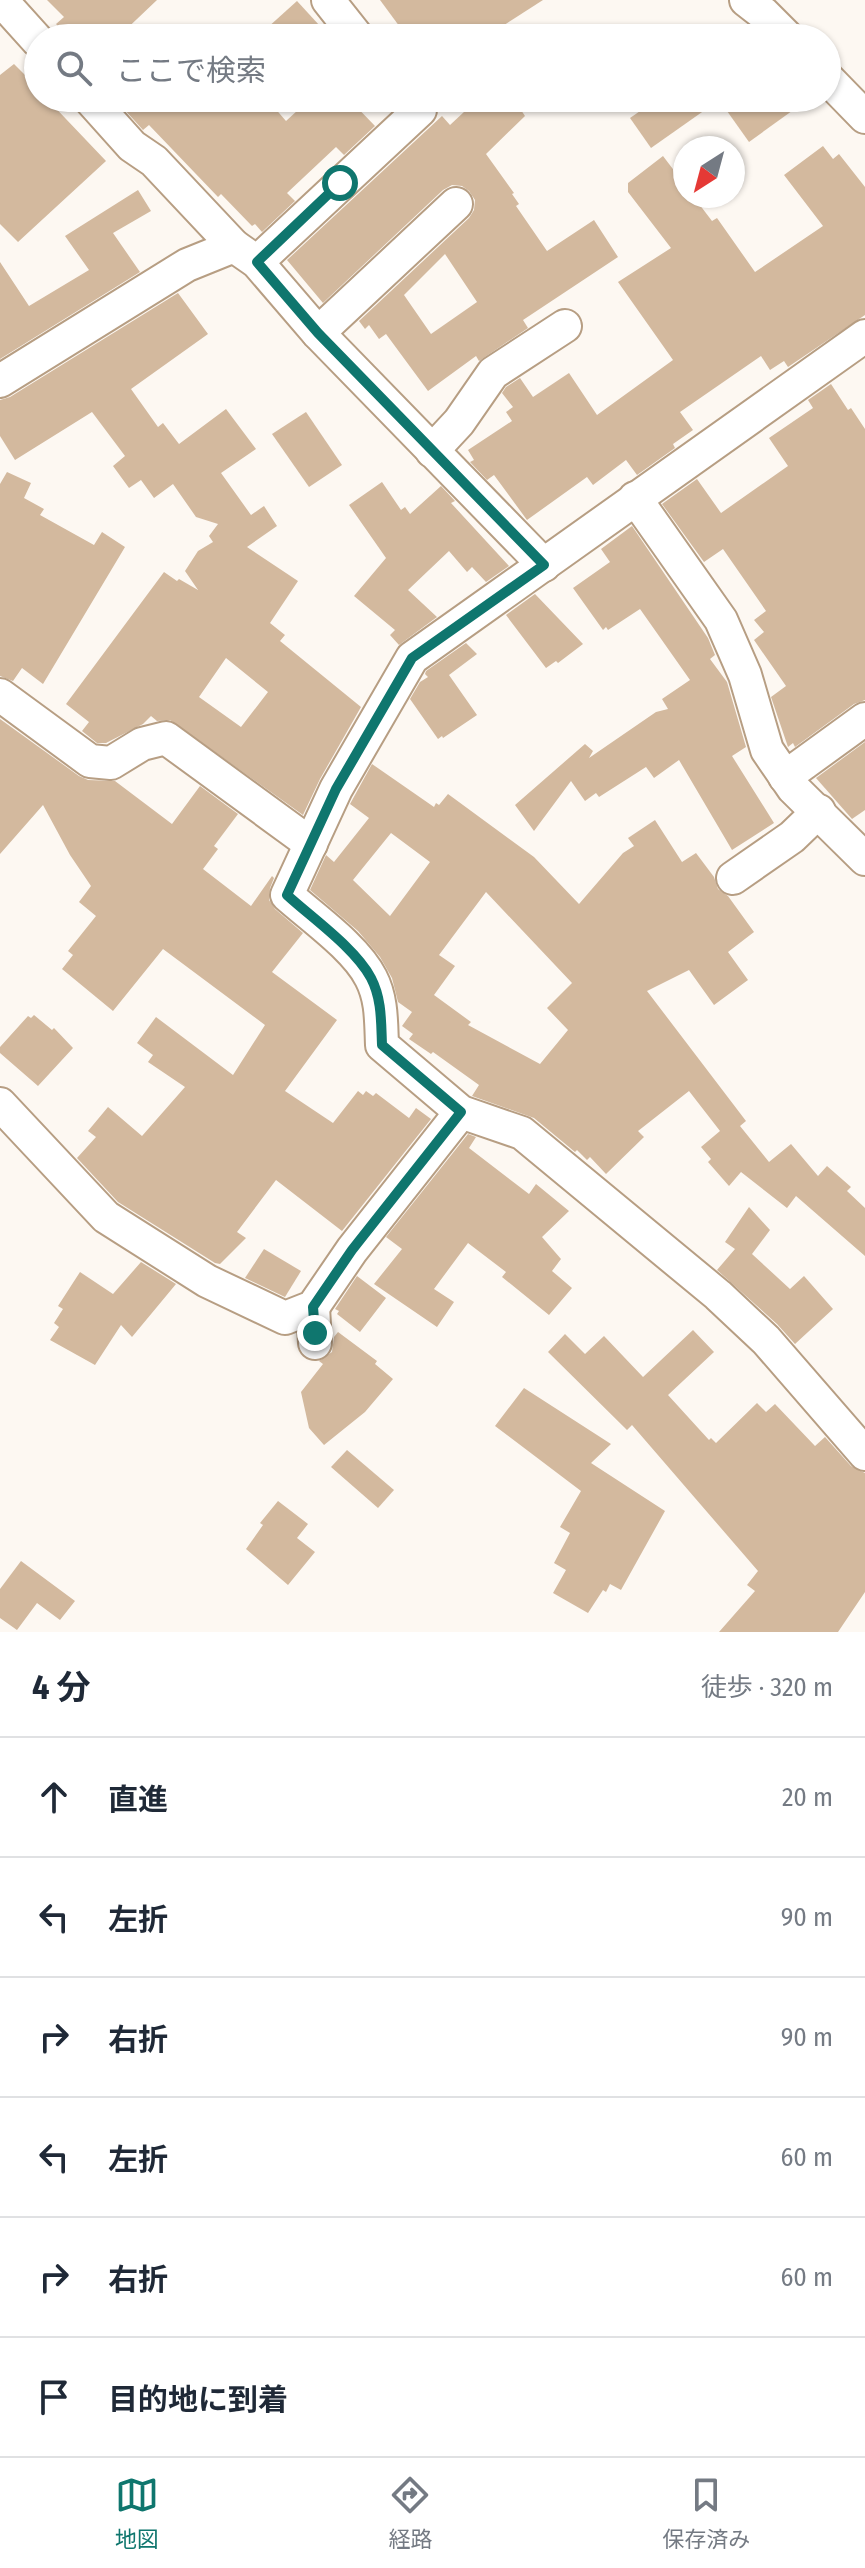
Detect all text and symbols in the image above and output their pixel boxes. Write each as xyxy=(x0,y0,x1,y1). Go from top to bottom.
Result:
search box xyxy=(24,24,841,112)
icon: search xyxy=(52,46,96,90)
text: ここで検索 xyxy=(116,53,266,89)
north arrow xyxy=(673,136,745,208)
route start xyxy=(322,165,358,201)
route end xyxy=(297,1315,333,1351)
text: 4 分 xyxy=(32,1667,91,1708)
text: 徒歩 · 320 m xyxy=(701,1672,833,1703)
icon: ahead xyxy=(32,1775,76,1819)
text: 直進 xyxy=(108,1782,168,1818)
text: 20 m xyxy=(782,1782,833,1813)
icon: left xyxy=(32,1895,76,1939)
text: 左折 xyxy=(108,1902,168,1938)
text: 90 m xyxy=(781,1902,833,1933)
icon: right xyxy=(32,2015,76,2059)
text: 右折 xyxy=(108,2022,168,2058)
text: 90 m xyxy=(781,2022,833,2053)
icon: left xyxy=(32,2135,76,2179)
text: 左折 xyxy=(108,2142,168,2178)
text: 60 m xyxy=(780,2142,833,2173)
icon: right xyxy=(32,2255,76,2299)
text: 右折 xyxy=(108,2262,168,2298)
text: 60 m xyxy=(780,2262,833,2293)
icon: arrive xyxy=(32,2375,76,2419)
text: 目的地に到着 xyxy=(108,2382,288,2418)
tab: 地図 xyxy=(115,2473,159,2553)
tab: 経路 xyxy=(388,2473,432,2553)
tab: 保存済み xyxy=(662,2473,750,2553)

